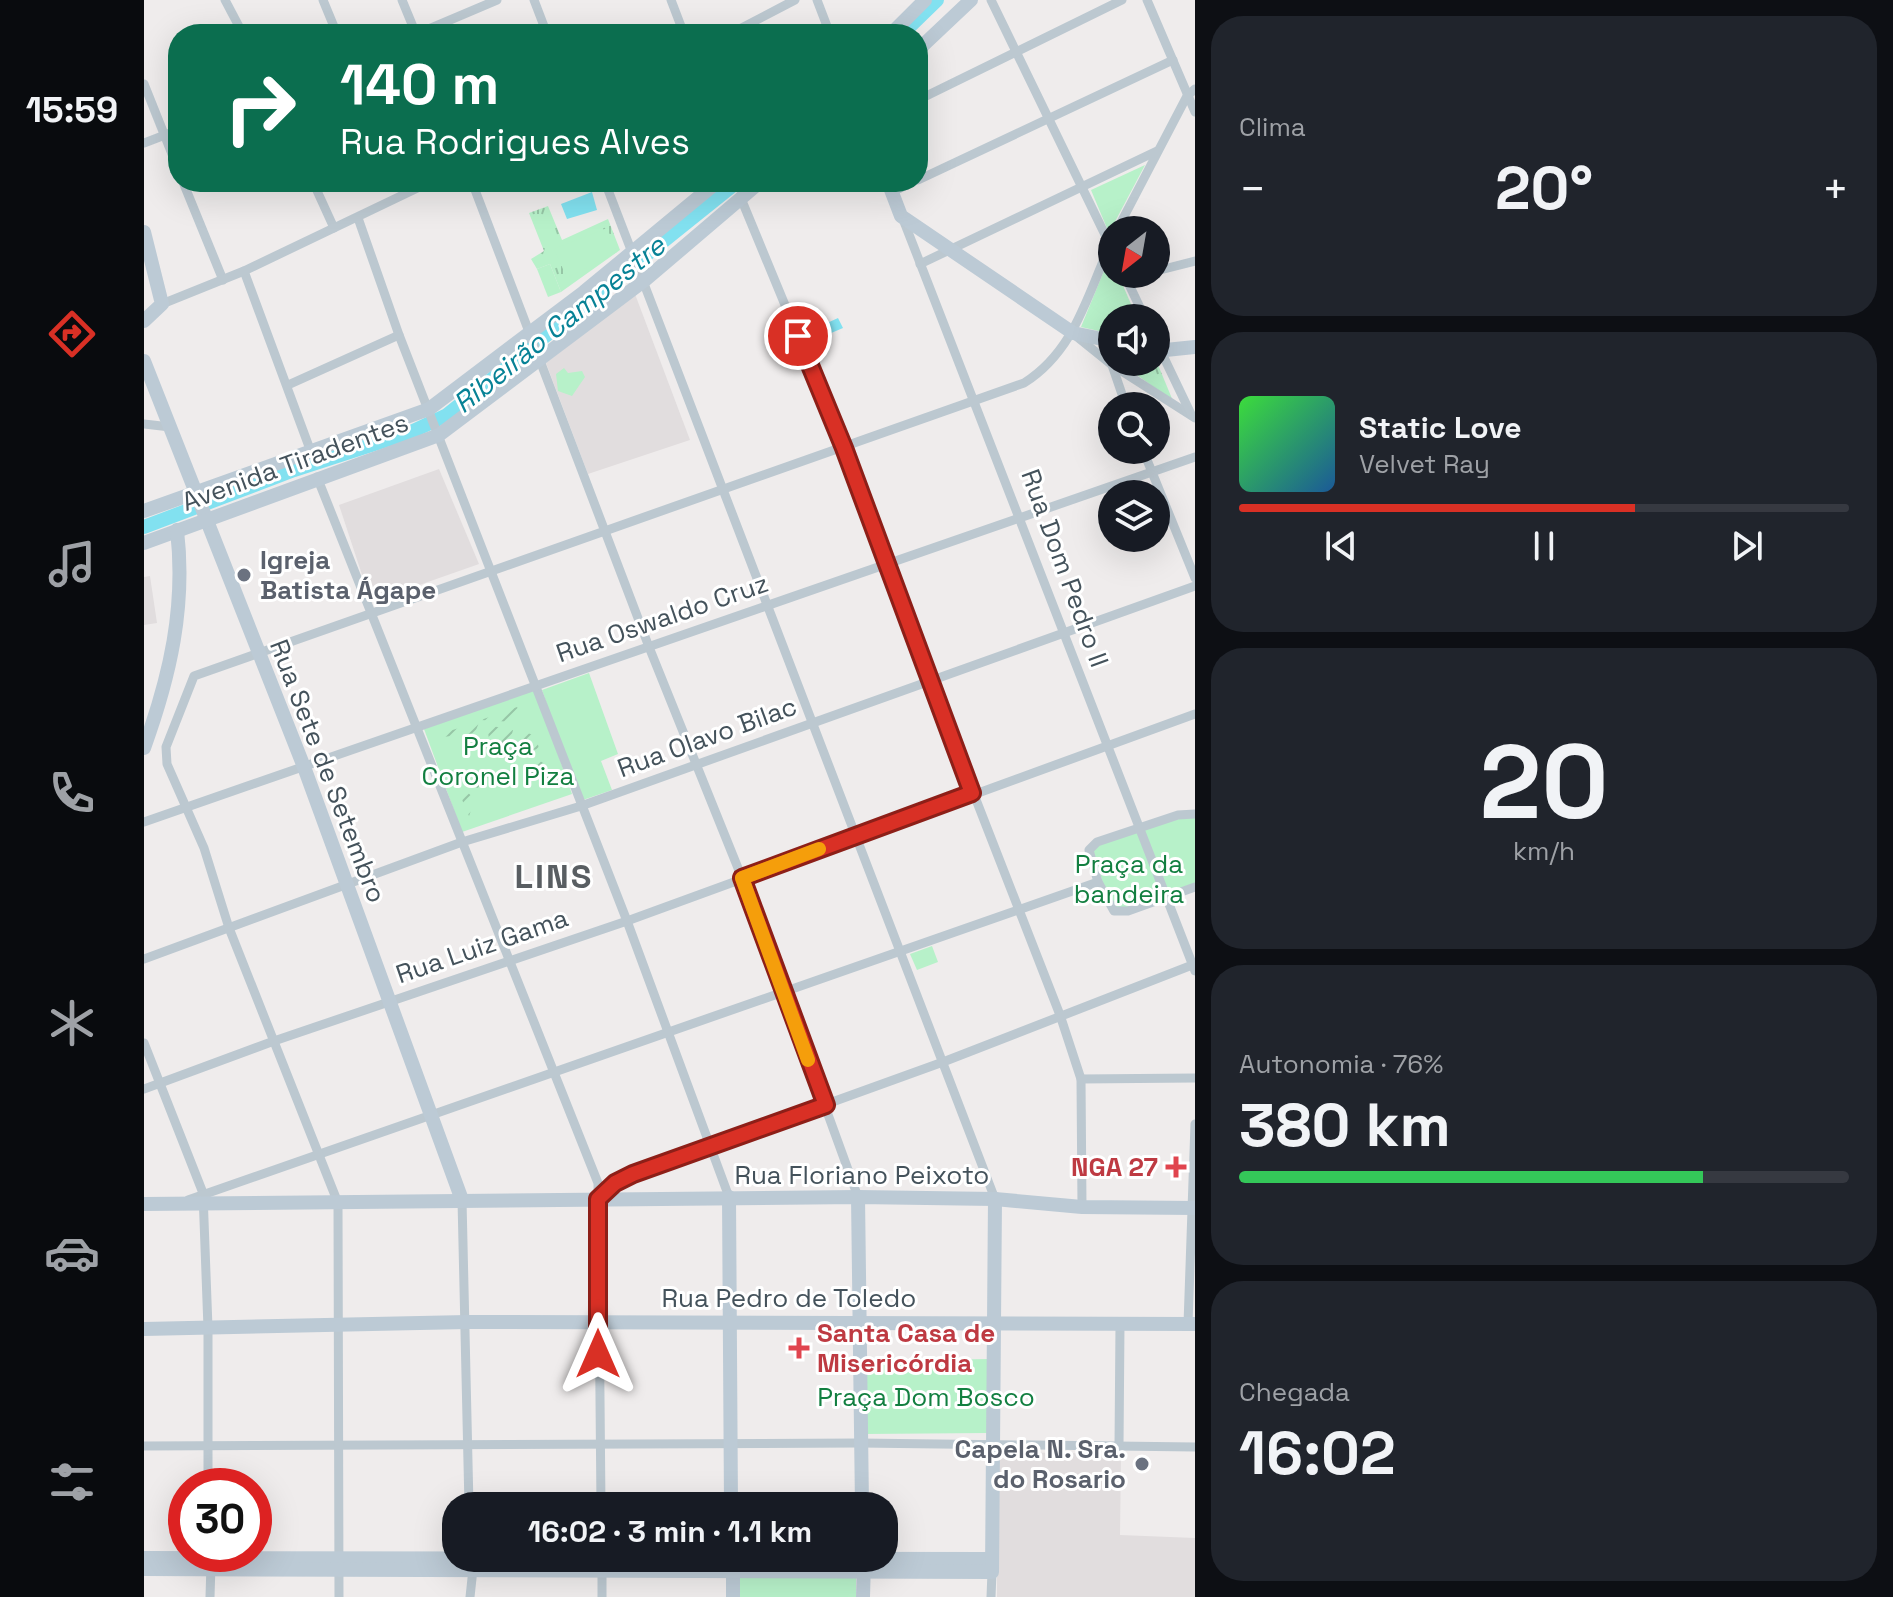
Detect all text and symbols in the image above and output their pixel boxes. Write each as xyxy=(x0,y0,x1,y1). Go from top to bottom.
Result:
text: 140 m xyxy=(340,49,499,120)
icon: right xyxy=(208,56,312,160)
text: 15:59 xyxy=(26,87,118,133)
text: Clima xyxy=(1239,110,1306,144)
text: Rua Rodrigues Alves xyxy=(340,119,690,165)
text: 20° xyxy=(1495,150,1593,227)
text: − xyxy=(1239,161,1266,217)
text: + xyxy=(1822,161,1849,217)
north arrow xyxy=(1098,216,1170,288)
map controls xyxy=(1098,216,1170,552)
water label: Ribeirão Campestre xyxy=(445,226,674,421)
pin xyxy=(764,302,832,370)
button: sound xyxy=(1098,304,1170,376)
icon: directions xyxy=(44,306,100,362)
icon: arrive xyxy=(776,314,820,358)
button: search xyxy=(1098,392,1170,464)
street label: Avenida Tiradentes xyxy=(177,405,413,519)
text: Static Love xyxy=(1359,408,1522,447)
text: Velvet Ray xyxy=(1359,447,1490,481)
street label: Rua Dom Pedro II xyxy=(1013,464,1117,672)
button: layers xyxy=(1098,480,1170,552)
icon: previous xyxy=(1319,524,1363,568)
icon: pause xyxy=(1522,524,1566,568)
icon: next xyxy=(1725,524,1769,568)
icon: music xyxy=(44,536,100,592)
place label: Igreja Batista Ágape xyxy=(260,543,436,607)
marker: Igreja Batista Ágape xyxy=(235,566,253,584)
street label: Rua Oswaldo Cruz xyxy=(551,566,773,670)
street label: Rua Sete de Setembro xyxy=(262,635,394,907)
street label: Rua Olavo Bilac xyxy=(613,689,801,785)
text: 20 xyxy=(1479,716,1609,848)
park label: Praça Coronel Piza xyxy=(422,729,575,793)
icon: phone xyxy=(44,765,100,821)
text: km/h xyxy=(1513,834,1575,868)
park label: Praça da bandeira xyxy=(1074,847,1184,911)
district label: LINS xyxy=(515,855,593,898)
street label: Rua Luiz Gama xyxy=(391,901,573,991)
icon: climate xyxy=(44,995,100,1051)
text: Autonomia · 76% xyxy=(1239,1047,1443,1081)
text: 380 km xyxy=(1239,1087,1451,1164)
place label: NGA 27 xyxy=(1071,1150,1158,1184)
marker: NGA 27 xyxy=(1165,1156,1187,1178)
street label: Rua Floriano Peixoto xyxy=(735,1158,989,1192)
icon: car xyxy=(44,1225,100,1281)
street label: Rua Pedro de Toledo xyxy=(662,1281,916,1315)
position arrow xyxy=(556,1312,640,1396)
place label: Santa Casa de Misericórdia xyxy=(817,1316,995,1380)
marker: Santa Casa de Misericórdia xyxy=(788,1337,810,1359)
text: Chegada xyxy=(1239,1375,1350,1409)
park label: Praça Dom Bosco xyxy=(817,1380,1035,1414)
text: 16:02 xyxy=(1239,1415,1396,1492)
place label: Capela N. Sra. do Rosario xyxy=(955,1432,1126,1496)
icon: filters xyxy=(44,1454,100,1510)
marker: Capela N. Sra. do Rosario xyxy=(1133,1455,1151,1473)
speed limit sign: 30 xyxy=(168,1468,272,1572)
text: 16:02 · 3 min · 1.1 km xyxy=(528,1512,812,1551)

